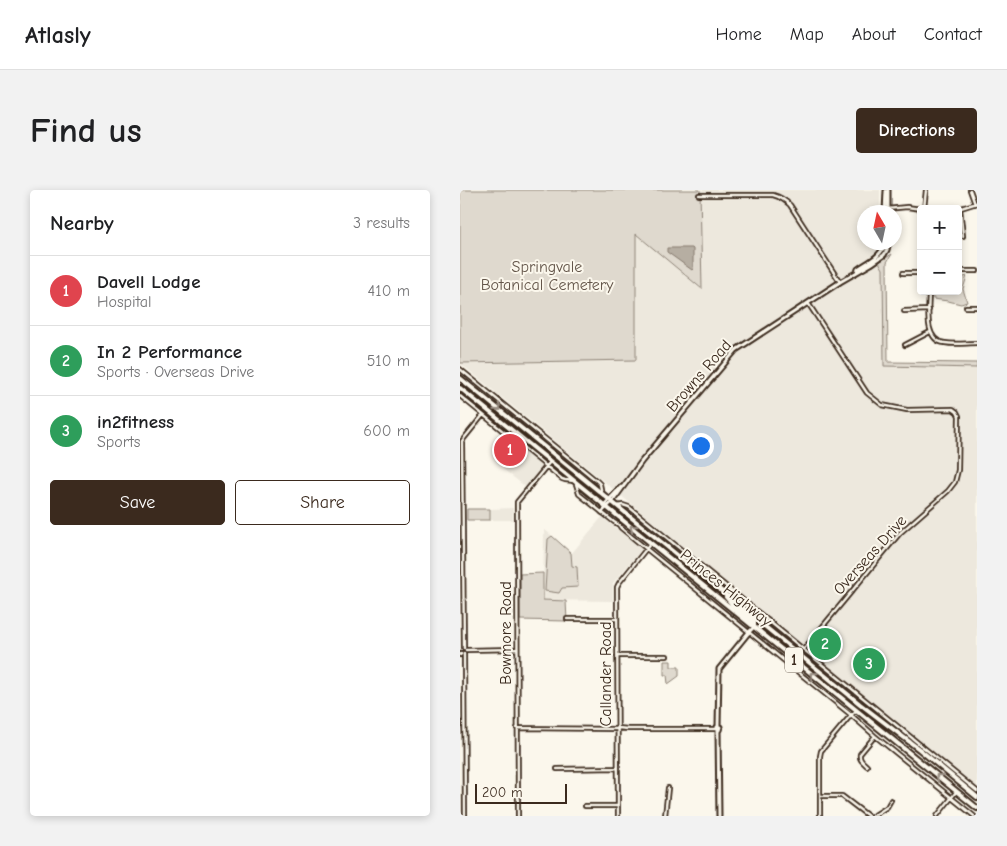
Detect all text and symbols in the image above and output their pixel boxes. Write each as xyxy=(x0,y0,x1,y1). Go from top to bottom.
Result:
text: Atlasly xyxy=(25,21,91,49)
text: Home xyxy=(715,24,762,45)
text: Map xyxy=(790,24,824,45)
text: About xyxy=(852,24,896,45)
text: Contact xyxy=(924,24,982,45)
button: Directions xyxy=(856,108,977,153)
text: Find us xyxy=(30,110,142,151)
north arrow xyxy=(857,205,902,250)
map controls xyxy=(917,205,962,295)
button: + xyxy=(917,205,962,250)
text: Nearby xyxy=(50,211,114,235)
text: 3 results xyxy=(353,214,410,232)
button: − xyxy=(917,250,962,295)
park label: Springvale Botanical Cemetery xyxy=(481,258,614,294)
text: Davell Lodge xyxy=(97,271,201,293)
text: 1 xyxy=(63,282,69,300)
text: 410 m xyxy=(368,282,410,300)
text: Hospital xyxy=(97,293,152,311)
street label: Browns Road xyxy=(663,336,735,416)
text: In 2 Performance xyxy=(97,341,242,363)
text: 2 xyxy=(62,352,70,370)
text: 510 m xyxy=(367,352,410,370)
text: Sports · Overseas Drive xyxy=(97,363,254,381)
one-way arrow xyxy=(492,403,501,412)
text: in2fitness xyxy=(97,411,174,433)
text: 3 xyxy=(62,422,70,440)
text: 600 m xyxy=(363,422,410,440)
pin: 1 xyxy=(494,431,526,469)
text: Sports xyxy=(97,433,140,451)
your location xyxy=(688,433,714,459)
button: Save xyxy=(50,480,225,525)
button: Share xyxy=(235,480,410,525)
street label: Overseas Drive xyxy=(830,512,910,598)
one-way arrow xyxy=(630,526,639,534)
street label: Princes Highway xyxy=(677,546,776,631)
street label: Bowmore Road xyxy=(497,581,515,685)
street label: Callander Road xyxy=(597,622,615,726)
pin: 2 xyxy=(809,625,841,663)
pin: 3 xyxy=(853,645,885,683)
road number: 1 xyxy=(785,648,803,672)
one-way arrow xyxy=(810,673,819,681)
one-way arrow xyxy=(936,775,945,783)
scale bar xyxy=(475,781,568,804)
text: 200 m xyxy=(482,784,523,801)

